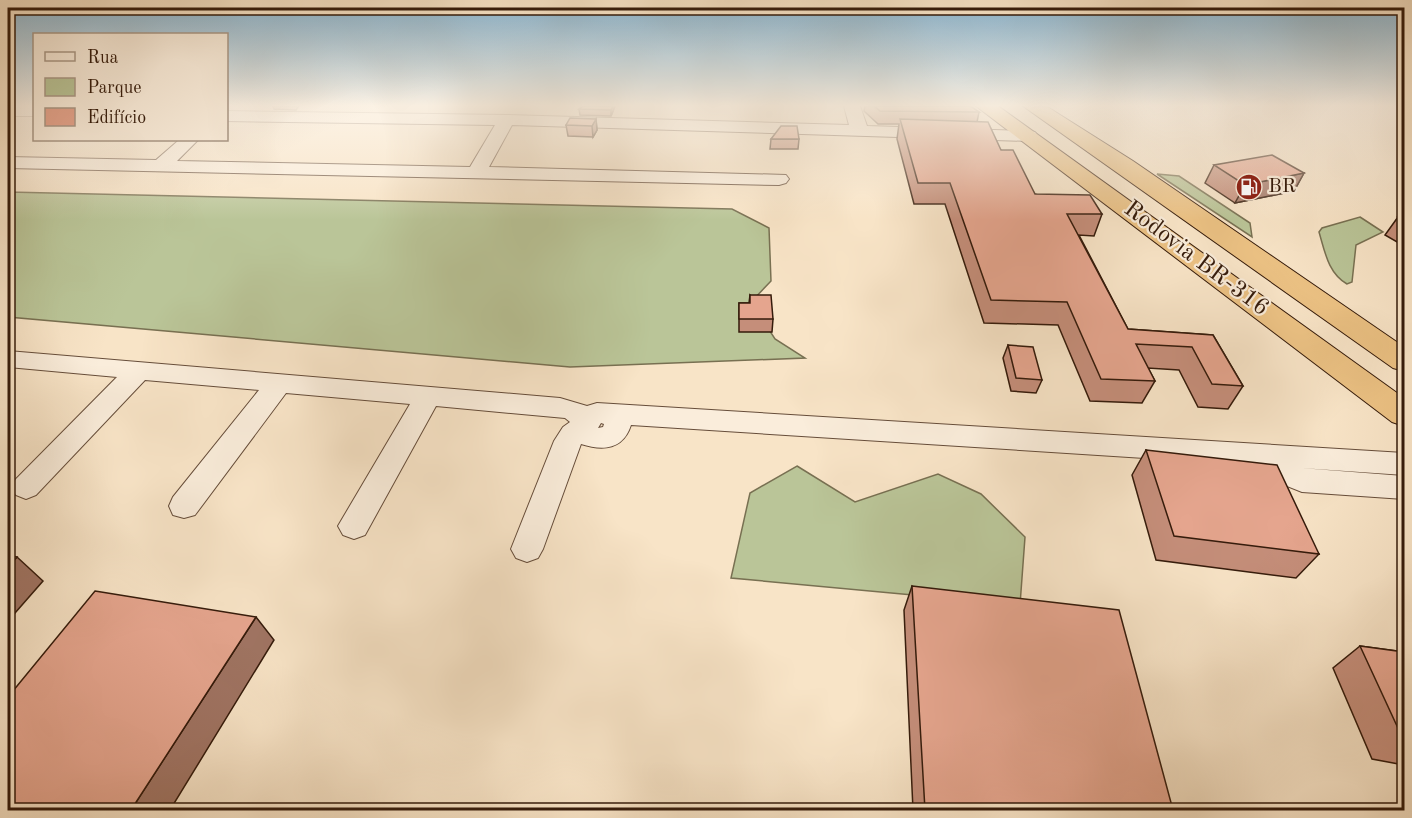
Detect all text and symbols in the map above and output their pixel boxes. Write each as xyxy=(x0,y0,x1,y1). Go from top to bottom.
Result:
legend xyxy=(33,33,228,141)
text: Rua xyxy=(87,49,118,67)
text: Parque xyxy=(87,79,142,97)
text: Edifício xyxy=(87,109,146,127)
fuel station icon: BR xyxy=(1234,172,1264,202)
place label: BR xyxy=(1268,177,1296,197)
street label: Rodovia BR-316 xyxy=(1119,197,1273,321)

